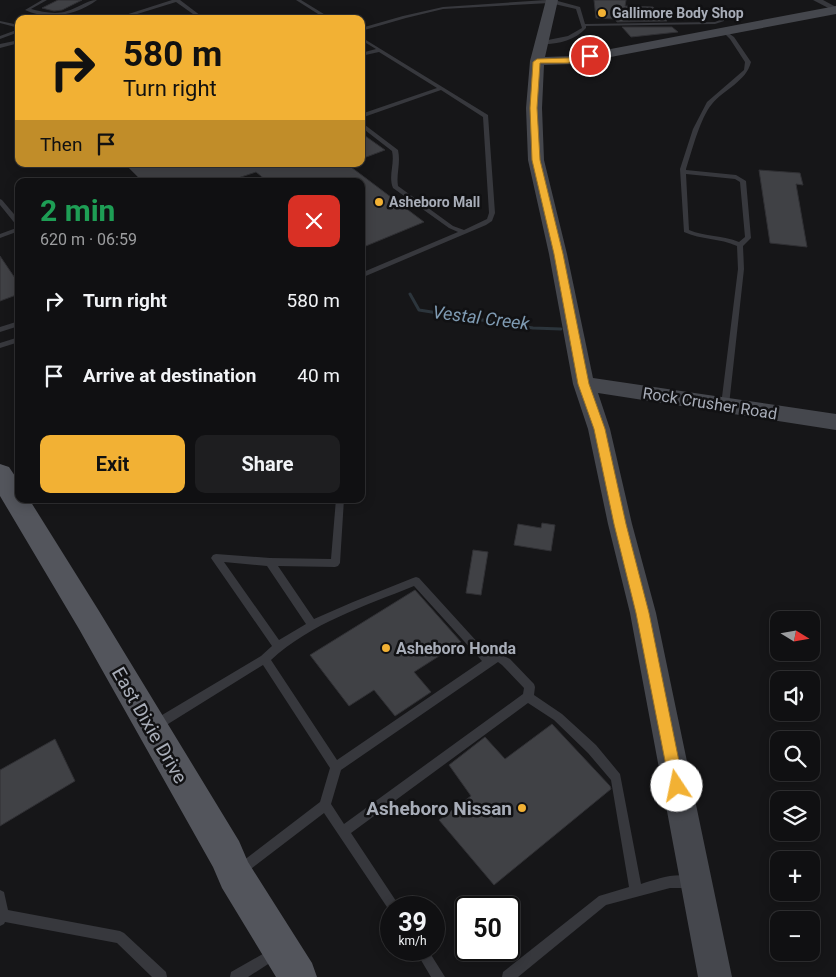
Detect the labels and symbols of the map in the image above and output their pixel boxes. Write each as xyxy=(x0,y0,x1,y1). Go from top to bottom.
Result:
place label: Gallimore Body Shop xyxy=(612,5,744,21)
marker: Gallimore Body Shop xyxy=(596,7,608,19)
pin xyxy=(569,35,611,77)
place label: Asheboro Mall xyxy=(389,194,480,210)
marker: Asheboro Mall xyxy=(373,196,385,208)
water label: Vestal Creek xyxy=(431,301,532,334)
street label: Rock Crusher Road xyxy=(641,383,778,423)
north arrow xyxy=(770,611,820,661)
place label: Asheboro Honda xyxy=(396,639,517,658)
marker: Asheboro Honda xyxy=(380,642,392,654)
street label: East Dixie Drive xyxy=(107,663,192,788)
position arrow xyxy=(650,759,702,811)
place label: Asheboro Nissan xyxy=(366,797,512,820)
marker: Asheboro Nissan xyxy=(516,802,528,814)
speed limit sign: 50 xyxy=(455,896,520,961)

